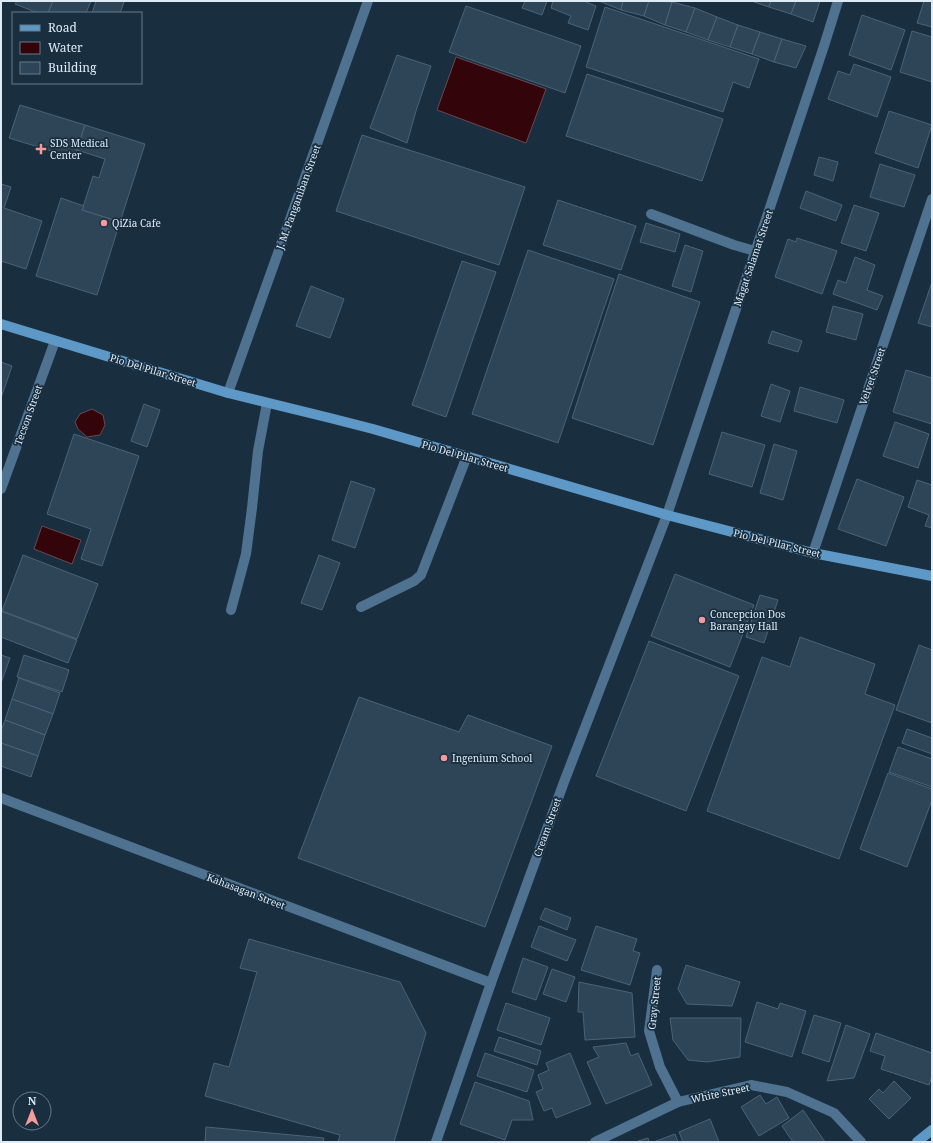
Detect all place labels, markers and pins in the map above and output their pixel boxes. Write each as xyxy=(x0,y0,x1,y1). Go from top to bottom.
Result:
place label: SDS Medical Center xyxy=(50,136,108,162)
marker: SDS Medical Center xyxy=(35,143,47,155)
place label: QiZia Cafe xyxy=(112,216,161,230)
marker: QiZia Cafe xyxy=(99,218,109,228)
place label: Concepcion Dos Barangay Hall xyxy=(710,607,786,633)
marker: Concepcion Dos Barangay Hall xyxy=(697,615,707,625)
place label: Ingenium School xyxy=(452,751,532,765)
marker: Ingenium School xyxy=(439,753,449,763)

